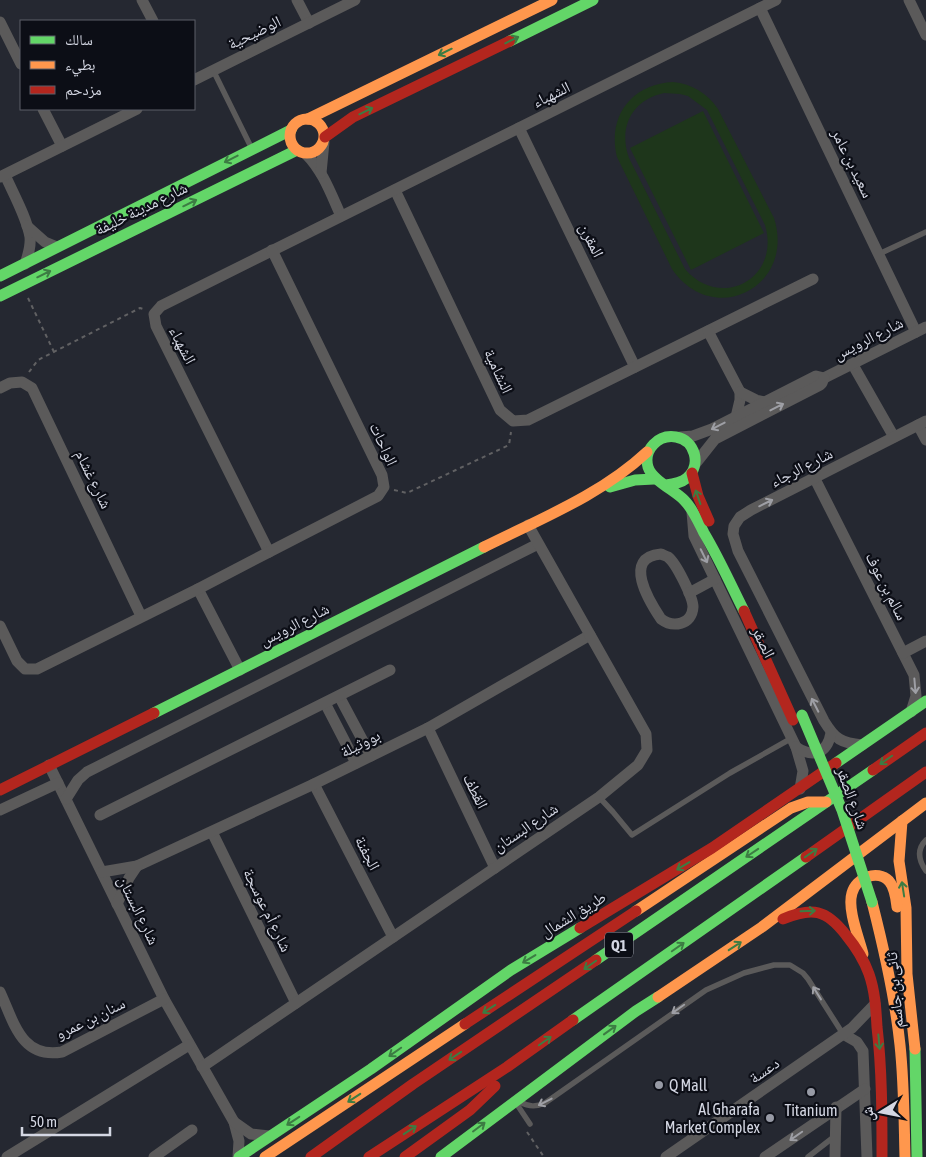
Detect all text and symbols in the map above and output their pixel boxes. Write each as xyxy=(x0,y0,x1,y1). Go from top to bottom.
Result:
street label: الوضيحية xyxy=(225,11,284,53)
legend xyxy=(20,20,195,110)
text: سالك xyxy=(65,31,93,48)
one-way arrow xyxy=(505,35,520,45)
one-way arrow xyxy=(438,48,453,57)
text: بطيء xyxy=(65,56,95,77)
street label: الشهباء xyxy=(529,77,573,112)
text: مزدحم xyxy=(65,81,102,100)
one-way arrow xyxy=(358,106,373,115)
street label: سعيد بن عامر xyxy=(826,125,877,201)
one-way arrow xyxy=(224,154,239,164)
street label: شارع مدينة خليفة xyxy=(92,178,191,240)
one-way arrow xyxy=(182,197,197,207)
street label: المقرن xyxy=(574,220,608,261)
one-way arrow xyxy=(36,269,51,278)
street label: شارع الرويس xyxy=(830,313,907,365)
street label: الشهباء xyxy=(165,323,200,367)
street label: النشامية xyxy=(481,346,517,396)
one-way arrow xyxy=(769,402,784,411)
street label: الواحات xyxy=(365,420,402,469)
one-way arrow xyxy=(711,422,726,431)
street label: شارع الرجاء xyxy=(767,444,836,492)
street label: شارع غشام xyxy=(70,447,116,512)
one-way arrow xyxy=(693,489,703,505)
one-way arrow xyxy=(758,498,773,507)
one-way arrow xyxy=(700,548,709,563)
street label: سالم بن عوف xyxy=(860,549,912,624)
street label: شارع الرويس xyxy=(256,599,333,651)
street label: الصقر xyxy=(747,623,779,661)
one-way arrow xyxy=(911,678,920,694)
one-way arrow xyxy=(810,698,820,713)
street label: بووثيلة xyxy=(337,725,383,761)
one-way arrow xyxy=(879,755,893,765)
street label: شارع الصقر xyxy=(831,763,873,832)
street label: القطف xyxy=(460,771,492,811)
street label: شارع البستان xyxy=(489,799,562,857)
street label: الجفنة xyxy=(352,833,384,873)
one-way arrow xyxy=(746,848,760,858)
one-way arrow xyxy=(803,848,817,858)
one-way arrow xyxy=(676,861,690,871)
street label: شارع أم عوسجة xyxy=(238,865,296,955)
street label: شارع البستان xyxy=(113,873,163,948)
one-way arrow xyxy=(898,881,908,897)
street label: طريق الشمال xyxy=(537,887,610,942)
one-way arrow xyxy=(799,906,815,916)
road number: Q1 xyxy=(605,932,633,958)
one-way arrow xyxy=(727,941,741,951)
one-way arrow xyxy=(671,942,685,952)
street label: ثانى بن جاسم xyxy=(882,950,908,1029)
one-way arrow xyxy=(522,955,536,965)
one-way arrow xyxy=(583,960,597,970)
one-way arrow xyxy=(812,986,823,1000)
street label: سنان بن عمرو xyxy=(52,993,129,1044)
one-way arrow xyxy=(483,1004,497,1014)
one-way arrow xyxy=(671,1004,685,1014)
one-way arrow xyxy=(603,1025,616,1036)
one-way arrow xyxy=(874,1034,884,1050)
one-way arrow xyxy=(538,1036,552,1046)
one-way arrow xyxy=(389,1047,403,1057)
one-way arrow xyxy=(448,1051,462,1061)
street label: دعسة xyxy=(746,1053,782,1087)
place label: Q Mall xyxy=(669,1076,708,1094)
marker: Q Mall xyxy=(653,1079,665,1091)
marker: Titanium xyxy=(805,1086,817,1098)
north arrow xyxy=(856,1087,906,1137)
one-way arrow xyxy=(347,1094,361,1104)
one-way arrow xyxy=(538,1098,553,1107)
place label: Al Gharafa Market Complex xyxy=(665,1100,761,1137)
place label: Titanium xyxy=(784,1101,838,1119)
scale bar xyxy=(22,1104,110,1136)
text: ش xyxy=(859,1105,878,1123)
marker: Al Gharafa Market Complex xyxy=(764,1112,776,1124)
text: 50 m xyxy=(30,1113,57,1130)
one-way arrow xyxy=(286,1116,300,1126)
one-way arrow xyxy=(472,1122,485,1133)
one-way arrow xyxy=(402,1125,416,1135)
one-way arrow xyxy=(789,1131,803,1141)

